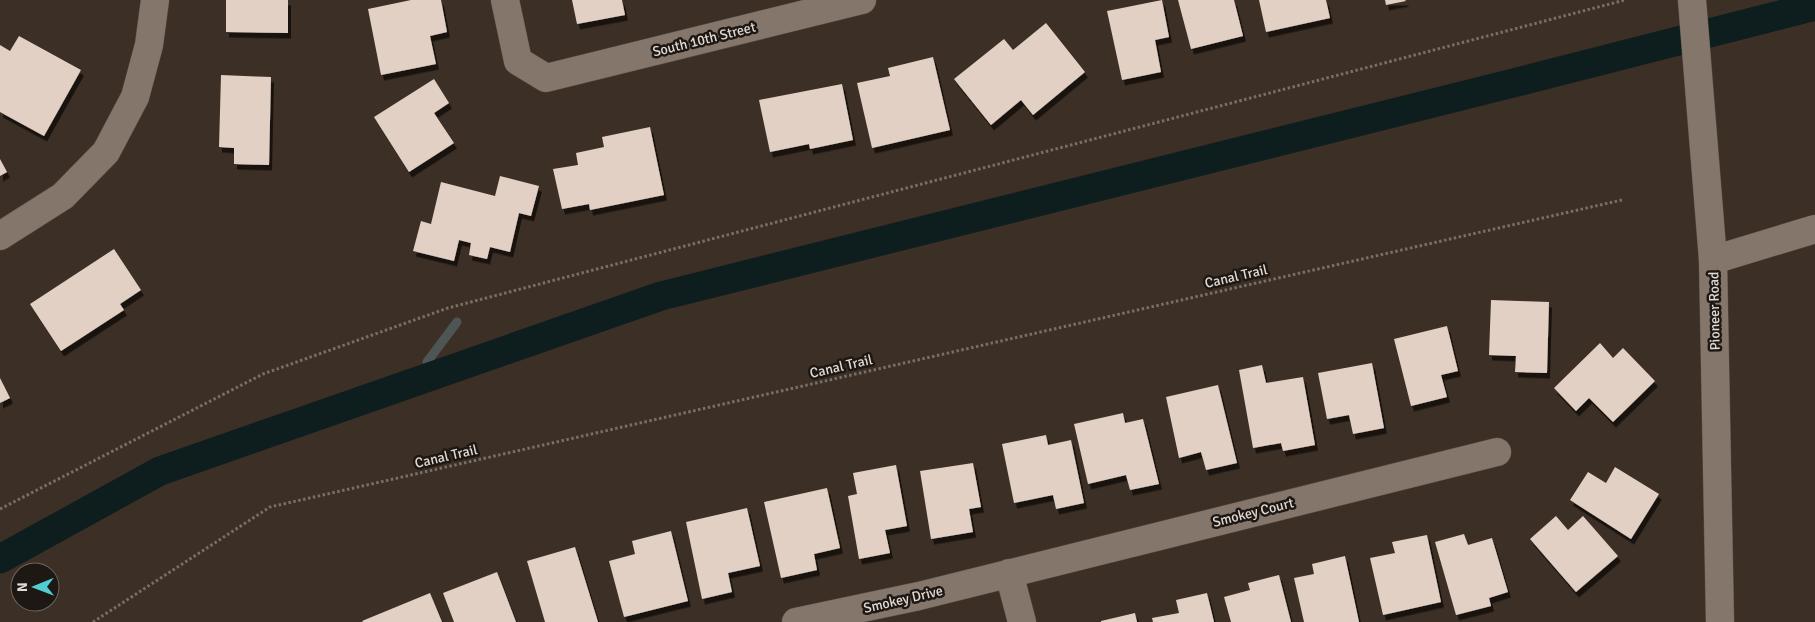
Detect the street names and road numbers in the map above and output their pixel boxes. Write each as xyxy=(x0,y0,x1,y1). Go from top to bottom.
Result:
street label: South 10th Street xyxy=(651,18,757,60)
street label: Canal Trail xyxy=(1203,261,1269,292)
street label: Pioneer Road xyxy=(1705,271,1724,351)
street label: Canal Trail xyxy=(808,351,874,382)
street label: Canal Trail xyxy=(413,441,479,472)
street label: Smokey Court xyxy=(1211,494,1296,531)
street label: Smokey Drive xyxy=(862,582,944,617)

